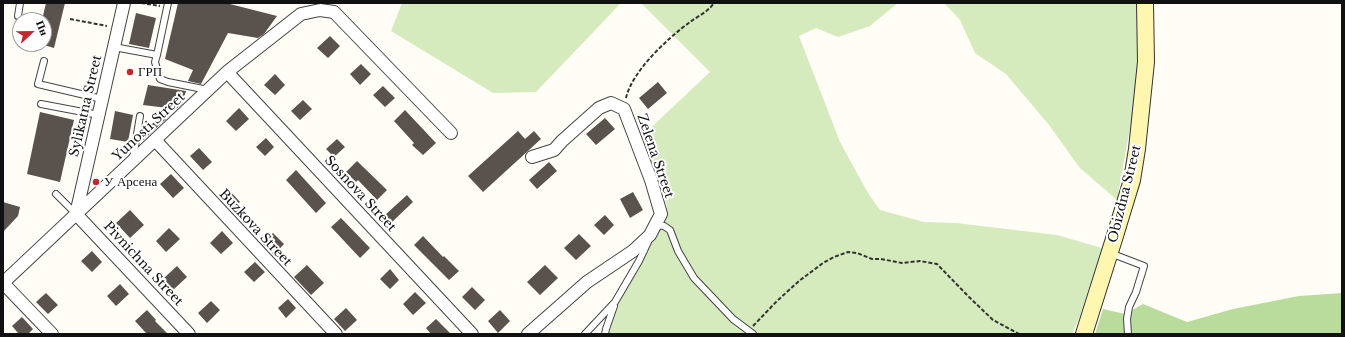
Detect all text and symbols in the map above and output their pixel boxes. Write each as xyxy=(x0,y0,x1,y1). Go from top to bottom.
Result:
north arrow xyxy=(12,12,52,52)
text: Пн xyxy=(33,18,51,37)
street label: Sylikatna Street xyxy=(67,54,105,158)
place label: ГРП xyxy=(138,64,162,80)
marker: ГРП xyxy=(125,67,135,77)
street label: Yunosti Street xyxy=(110,90,188,164)
street label: Zelena Street xyxy=(633,112,677,200)
street label: Obizdna Street xyxy=(1105,143,1145,245)
street label: Sosnova Street xyxy=(321,153,399,235)
place label: У Арсена xyxy=(104,174,157,190)
marker: У Арсена xyxy=(91,177,101,187)
street label: Buzkova Street xyxy=(215,186,295,270)
street label: Pivnichna Street xyxy=(100,219,186,309)

